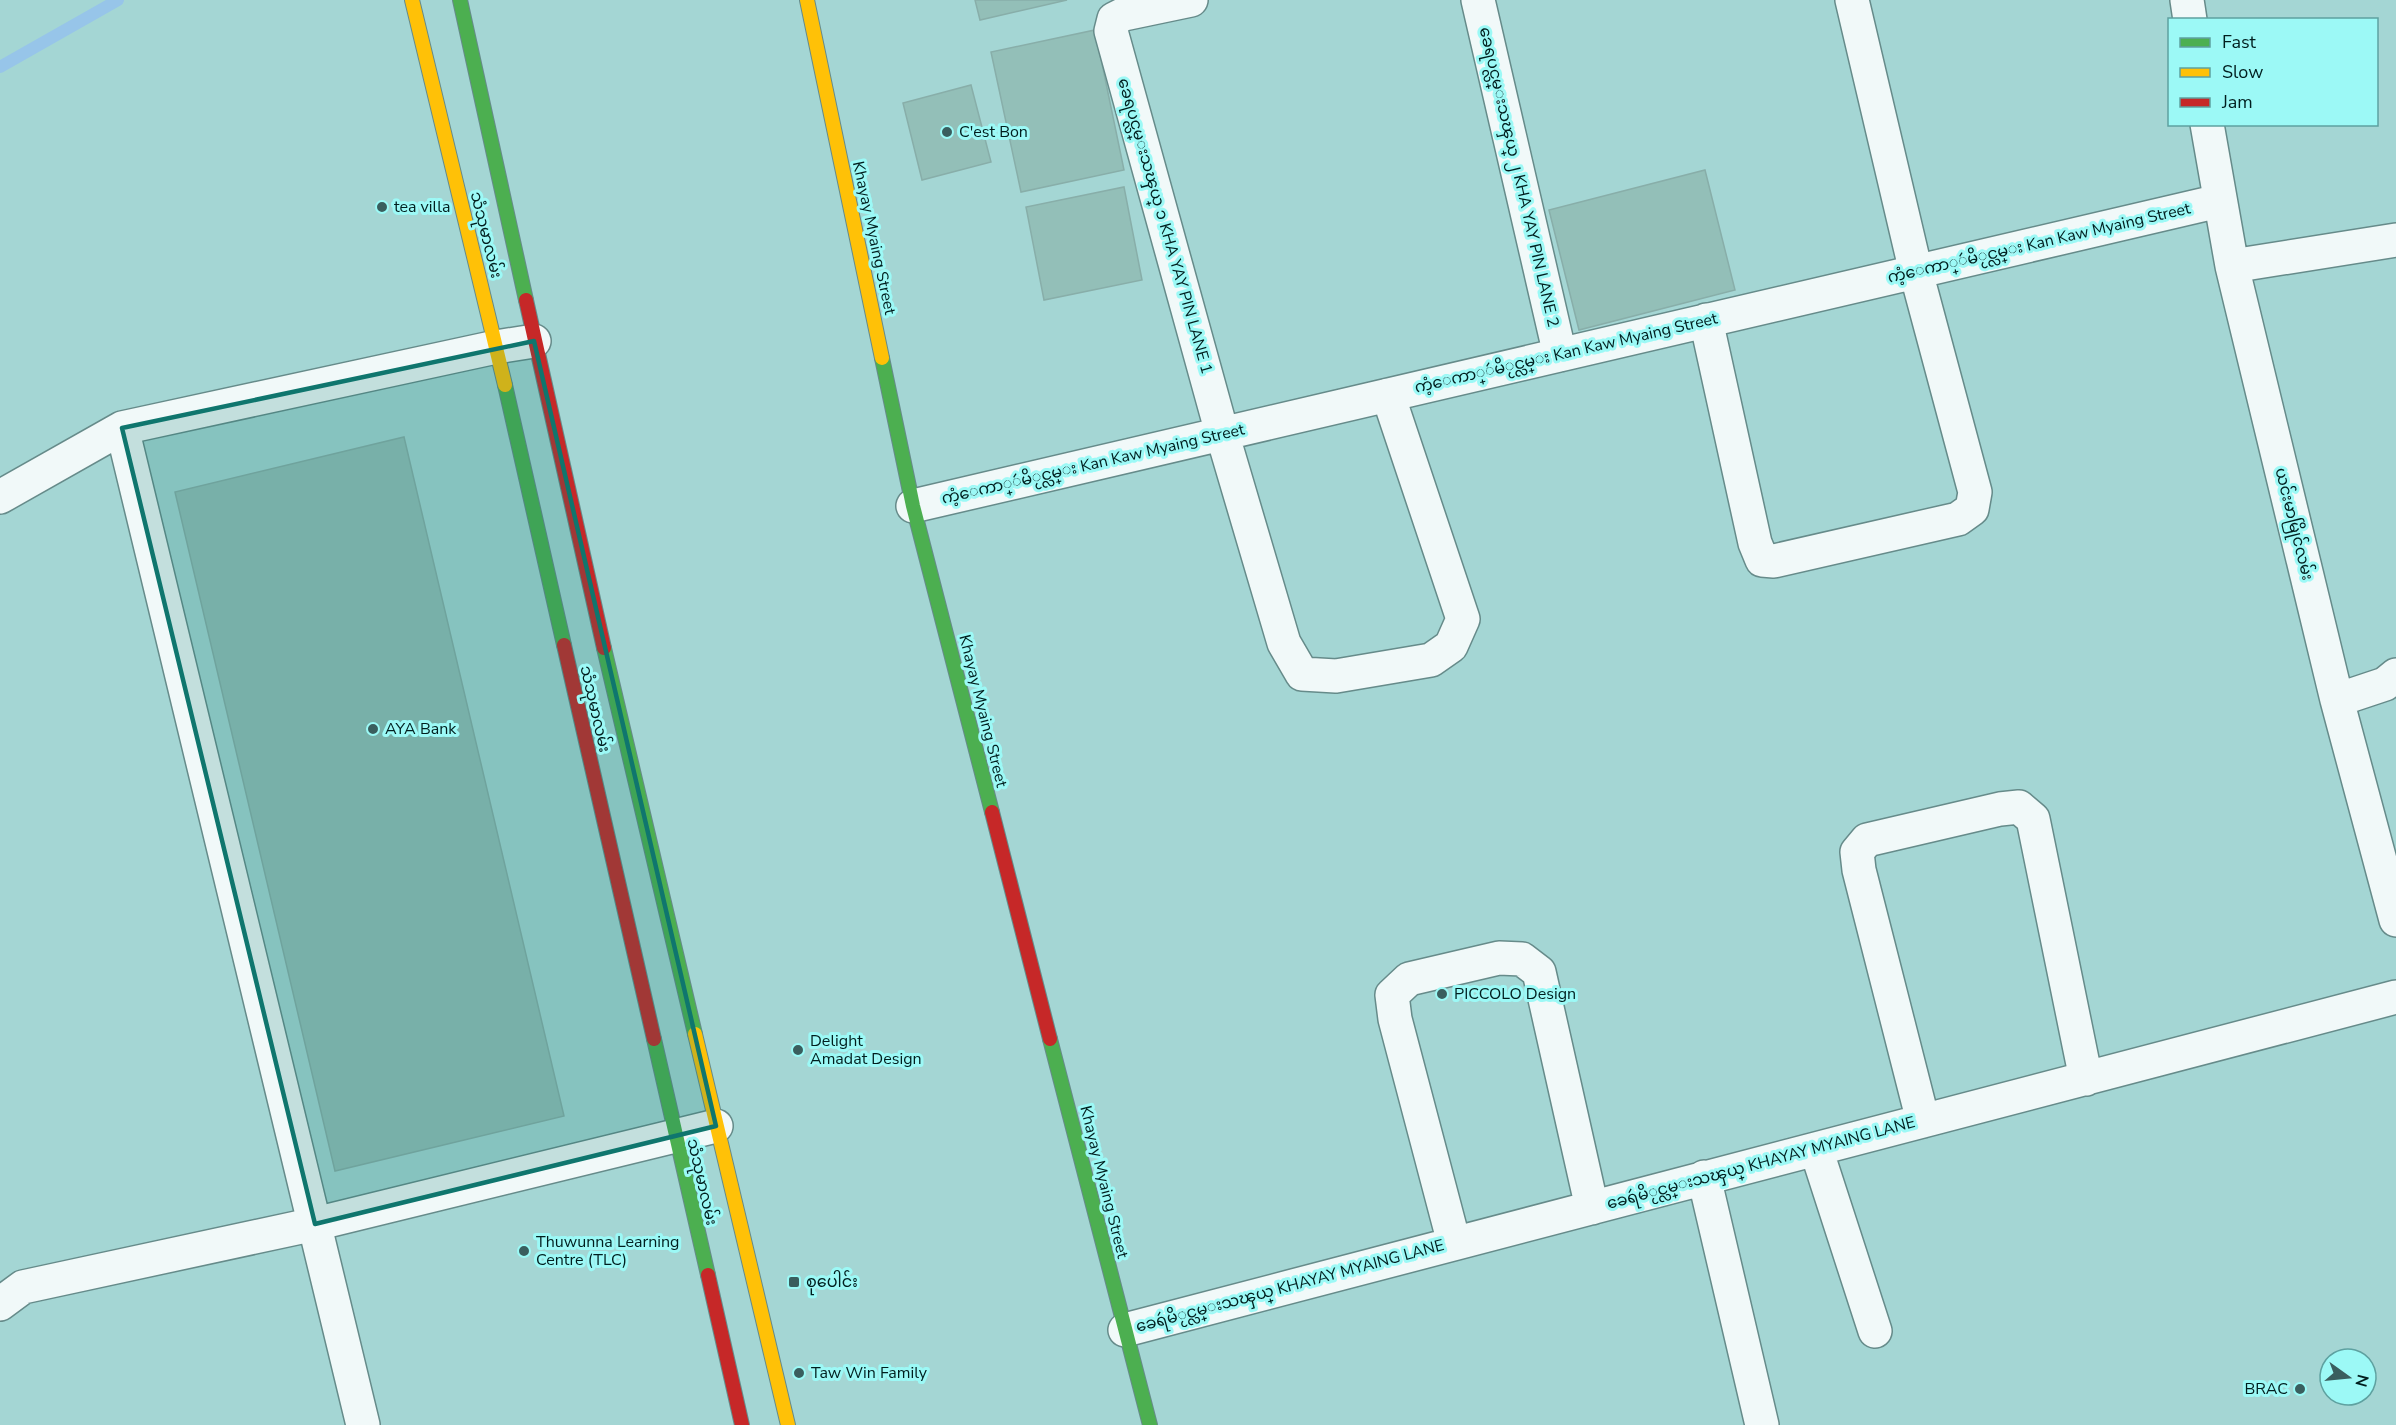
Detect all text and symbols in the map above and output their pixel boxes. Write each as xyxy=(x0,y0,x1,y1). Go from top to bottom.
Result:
legend xyxy=(2168,18,2378,126)
street label: ခေရပင္လမ္းသၾယ္ ၂ KHA YAY PIN LANE 2 xyxy=(1472,25,1564,330)
text: Fast xyxy=(2222,30,2257,54)
text: Slow xyxy=(2222,60,2263,84)
street label: ခေရပင္လမ္းသၾယ္ ၁ KHA YAY PIN LANE 1 xyxy=(1110,76,1218,377)
text: Jam xyxy=(2221,90,2253,114)
place label: C'est Bon xyxy=(959,121,1028,143)
marker: C'est Bon xyxy=(940,125,954,139)
street label: Khayay Myaing Street xyxy=(847,159,901,317)
street label: သံသုမာလမ်း xyxy=(462,189,508,281)
place label: tea villa xyxy=(394,196,451,218)
street label: ကံ့ေကာ္ဴမိႂင္လမ္း Kan Kaw Myaing Street xyxy=(1885,197,2194,292)
marker: tea villa xyxy=(375,200,389,214)
street label: ကံ့ေကာ္ဴမိႂင္လမ္း Kan Kaw Myaing Street xyxy=(1412,307,1721,402)
street label: ကံ့ေကာ္ဴမိႂင္လမ္း Kan Kaw Myaing Street xyxy=(939,418,1248,513)
street label: ယင်းမာမြိုင်လမ်း xyxy=(2267,465,2320,583)
street label: Khayay Myaing Street xyxy=(953,632,1013,790)
street label: သံသုမာလမ်း xyxy=(571,663,617,755)
place label: AYA Bank xyxy=(385,718,457,740)
marker: AYA Bank xyxy=(366,722,380,736)
place label: PICCOLO Design xyxy=(1454,983,1576,1005)
marker: PICCOLO Design xyxy=(1435,987,1449,1001)
place label: Delight Amadat Design xyxy=(810,1030,922,1070)
marker: Delight Amadat Design xyxy=(791,1043,805,1057)
street label: Khayay Myaing Street xyxy=(1074,1103,1134,1261)
street label: ခေရဴမိႂင္လမ္းသၾယ္ KHAYAY MYAING LANE xyxy=(1604,1111,1918,1218)
street label: သံသုမာလမ်း xyxy=(678,1136,724,1228)
place label: Thuwunna Learning Centre (TLC) xyxy=(536,1231,680,1271)
street label: ခေရဴမိႂင္လမ္းသၾယ္ KHAYAY MYAING LANE xyxy=(1133,1234,1447,1341)
marker: Thuwunna Learning Centre (TLC) xyxy=(517,1244,531,1258)
place label: စုပေါင်း xyxy=(806,1270,858,1296)
marker: စုပေါင်း xyxy=(787,1275,801,1289)
north arrow xyxy=(2318,1347,2378,1407)
place label: Taw Win Family xyxy=(811,1362,928,1384)
marker: Taw Win Family xyxy=(792,1366,806,1380)
text: N xyxy=(2349,1372,2374,1389)
place label: BRAC xyxy=(2244,1378,2288,1400)
marker: BRAC xyxy=(2293,1382,2307,1396)

